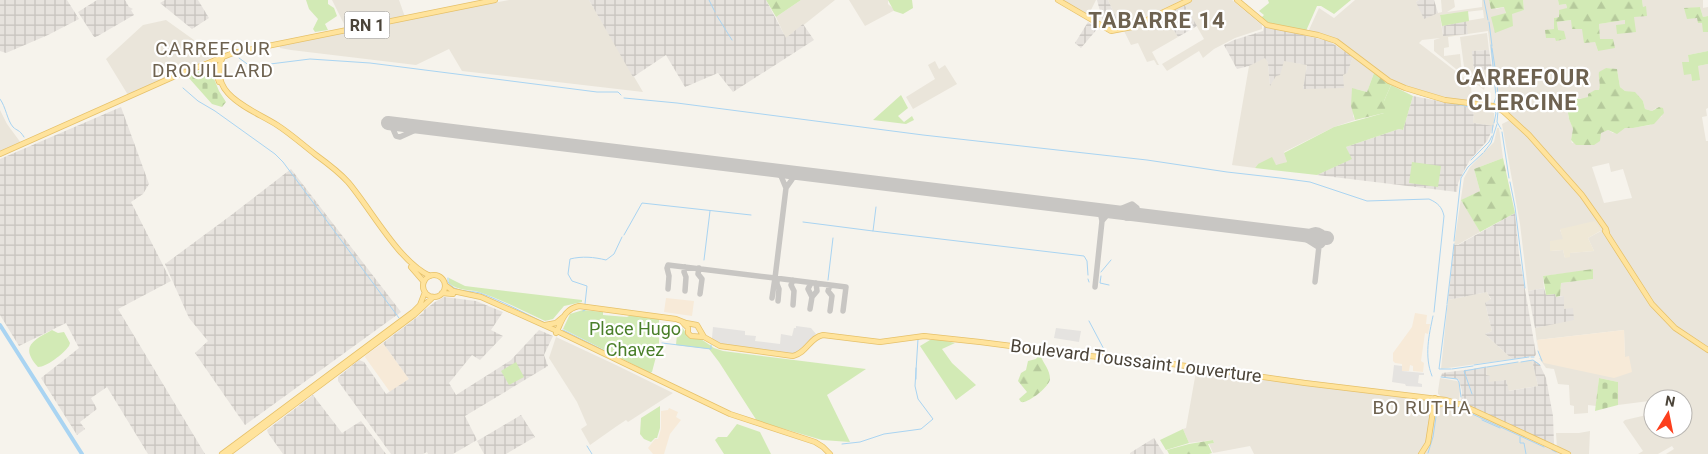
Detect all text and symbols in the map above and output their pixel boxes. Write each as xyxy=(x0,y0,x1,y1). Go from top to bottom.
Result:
district label: TABARRE 14 xyxy=(1088,8,1226,33)
road number: RN 1 xyxy=(344,12,390,38)
district label: CARREFOUR DROUILLARD xyxy=(152,37,274,82)
district label: CARREFOUR CLERCINE xyxy=(1456,65,1590,115)
park label: Place Hugo Chavez xyxy=(589,318,681,360)
street label: Boulevard Toussaint Louverture xyxy=(1009,335,1263,386)
north arrow xyxy=(1643,389,1693,439)
text: N xyxy=(1664,392,1677,410)
district label: BO RUTHA xyxy=(1372,396,1472,419)

